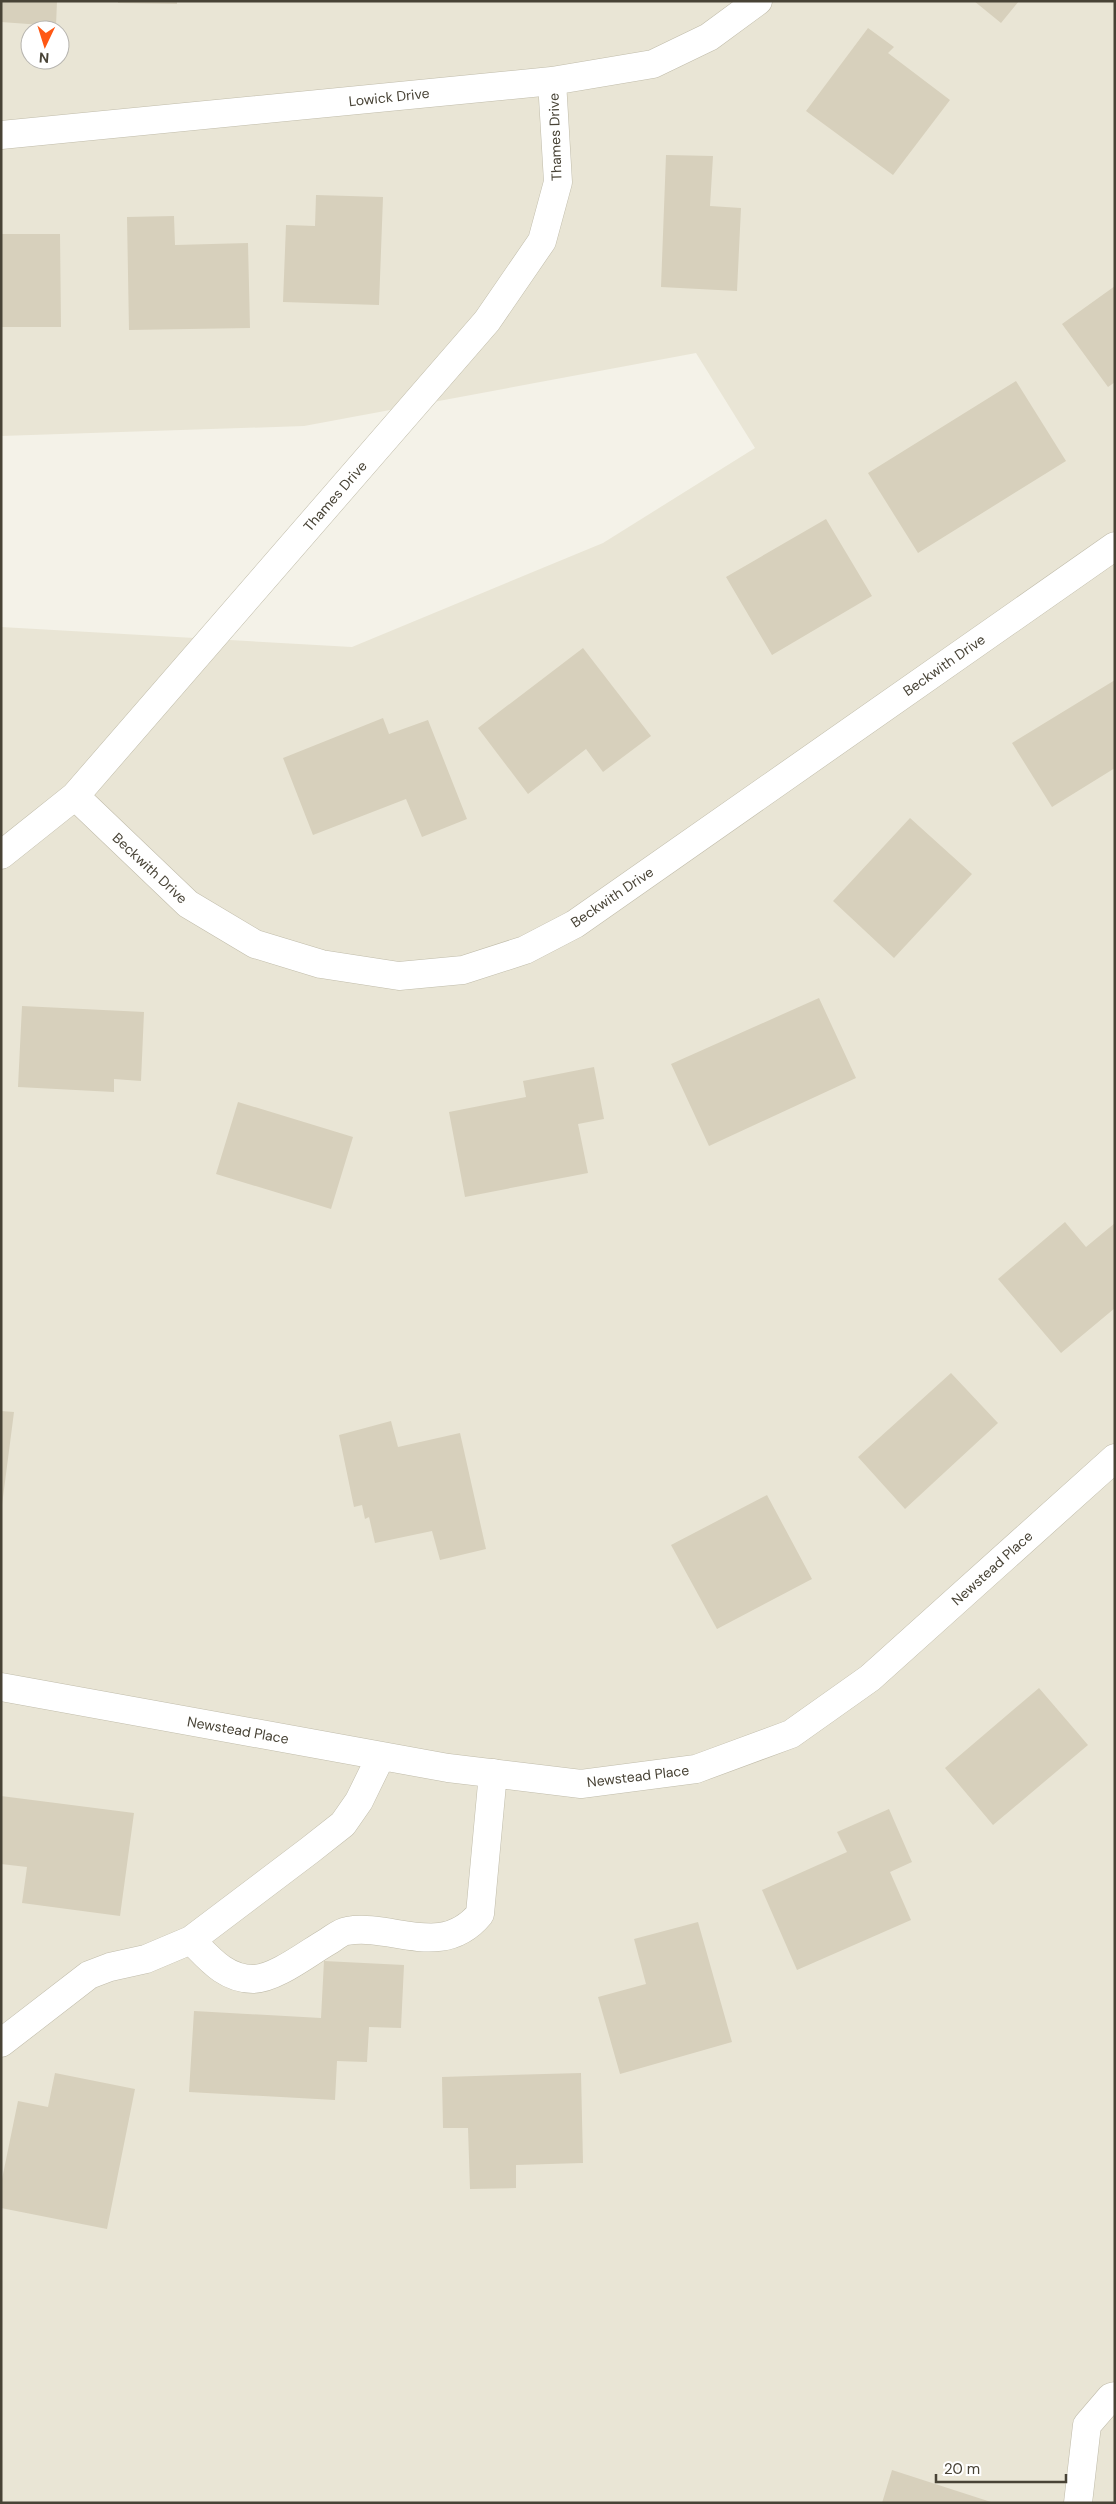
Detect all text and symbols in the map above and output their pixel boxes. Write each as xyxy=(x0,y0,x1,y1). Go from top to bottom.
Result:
north arrow xyxy=(20,20,70,70)
text: N xyxy=(38,49,50,67)
street label: Lowick Drive xyxy=(348,84,430,110)
street label: Thames Drive xyxy=(544,93,566,181)
street label: Thames Drive xyxy=(299,457,371,535)
street label: Beckwith Drive xyxy=(900,630,988,700)
street label: Beckwith Drive xyxy=(109,829,191,907)
street label: Beckwith Drive xyxy=(567,863,657,931)
street label: Newstead Place xyxy=(948,1527,1036,1609)
street label: Newstead Place xyxy=(186,1712,290,1748)
street label: Newstead Place xyxy=(586,1761,690,1791)
scale bar xyxy=(936,2452,1066,2484)
text: 20 m xyxy=(944,2459,980,2479)

